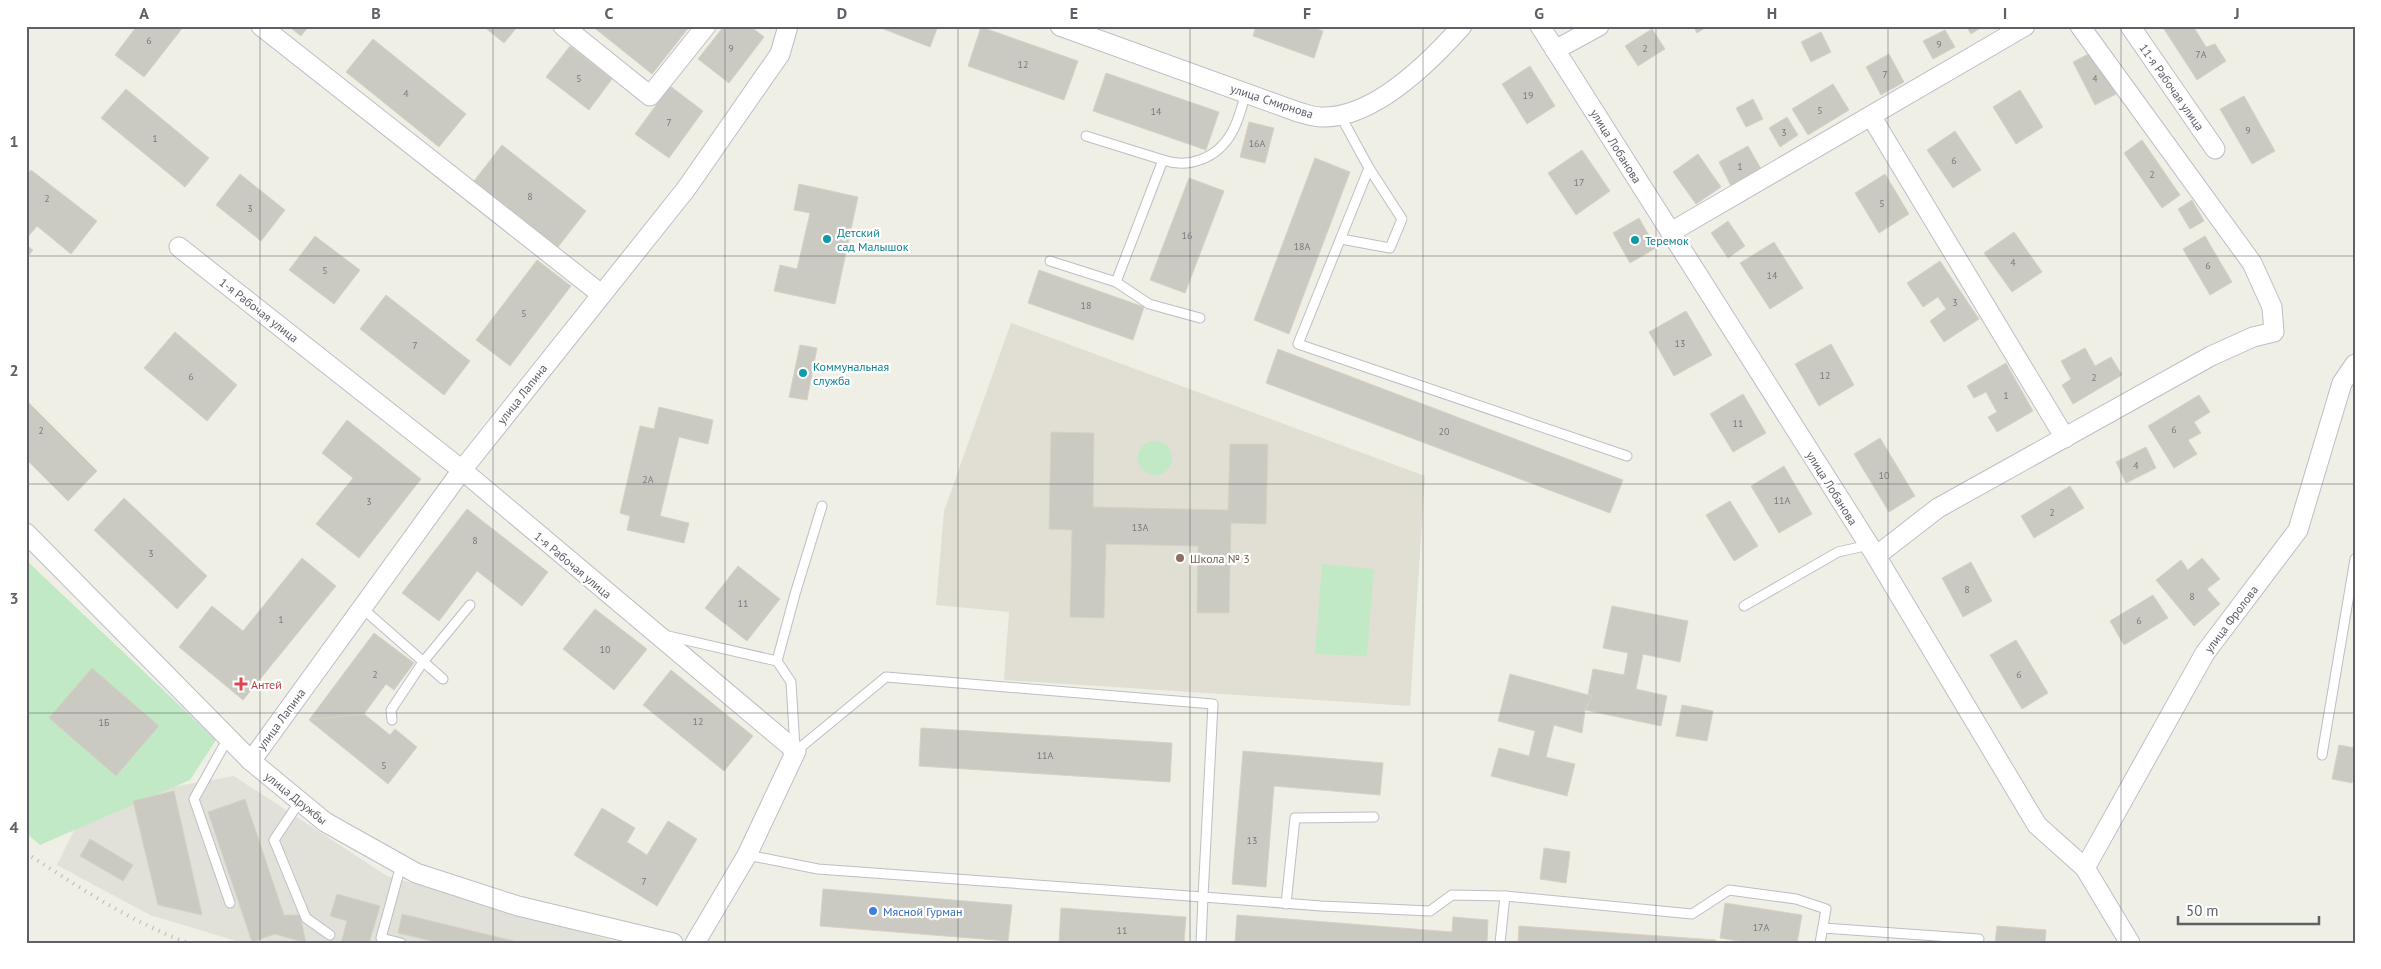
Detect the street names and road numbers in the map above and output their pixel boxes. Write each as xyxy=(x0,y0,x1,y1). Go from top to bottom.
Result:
street label: 11-я Рабочая улица xyxy=(2136,41,2208,133)
street label: улица Смирнова xyxy=(1229,81,1315,121)
street label: улица Лобанова xyxy=(1587,106,1645,186)
street label: 1-я Рабочая улица xyxy=(216,274,302,346)
street label: улица Лапина xyxy=(494,361,550,427)
street label: улица Лобанова xyxy=(1803,448,1861,528)
street label: 1-я Рабочая улица xyxy=(531,528,615,602)
street label: улица Фролова xyxy=(2201,582,2261,656)
street label: улица Лапина xyxy=(254,685,308,753)
street label: улица Дружбы xyxy=(262,768,330,828)

